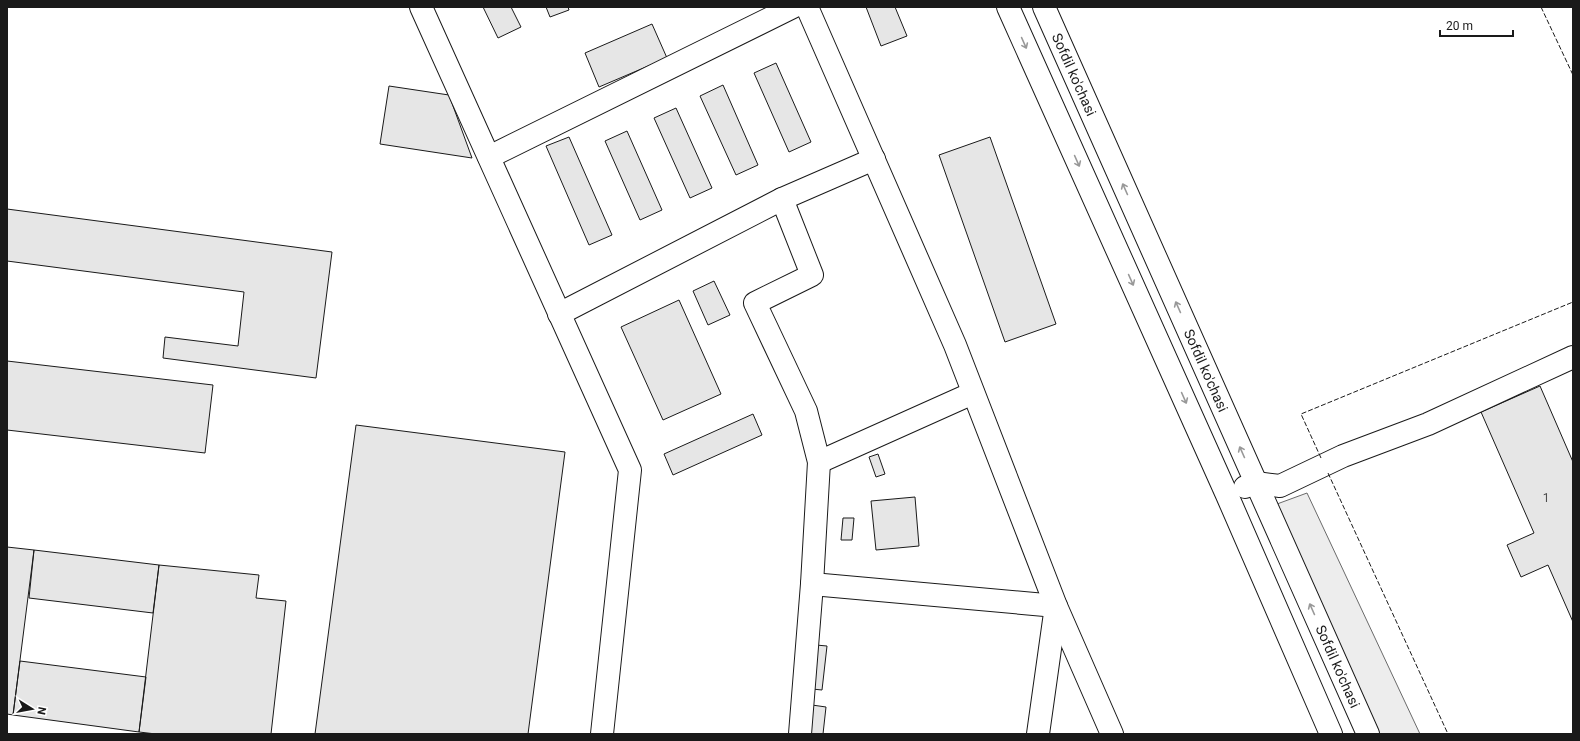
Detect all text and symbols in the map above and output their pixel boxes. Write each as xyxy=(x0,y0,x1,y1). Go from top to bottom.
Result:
scale bar xyxy=(1440,12,1513,38)
text: 20 m xyxy=(1446,19,1473,33)
street label: Sofdil ko'chasi xyxy=(1049,31,1099,118)
one-way arrow xyxy=(1021,36,1028,48)
one-way arrow xyxy=(1074,155,1082,167)
one-way arrow xyxy=(1121,183,1128,195)
one-way arrow xyxy=(1128,273,1135,285)
one-way arrow xyxy=(1173,302,1181,314)
street label: Sofdil ko'chasi xyxy=(1181,327,1231,414)
one-way arrow xyxy=(1181,392,1188,404)
one-way arrow xyxy=(1238,446,1245,458)
house number: 1 xyxy=(1543,491,1549,505)
one-way arrow xyxy=(1308,603,1315,615)
street label: Sofdil ko'chasi xyxy=(1313,623,1363,710)
north arrow xyxy=(12,689,52,729)
text: N xyxy=(34,706,48,716)

